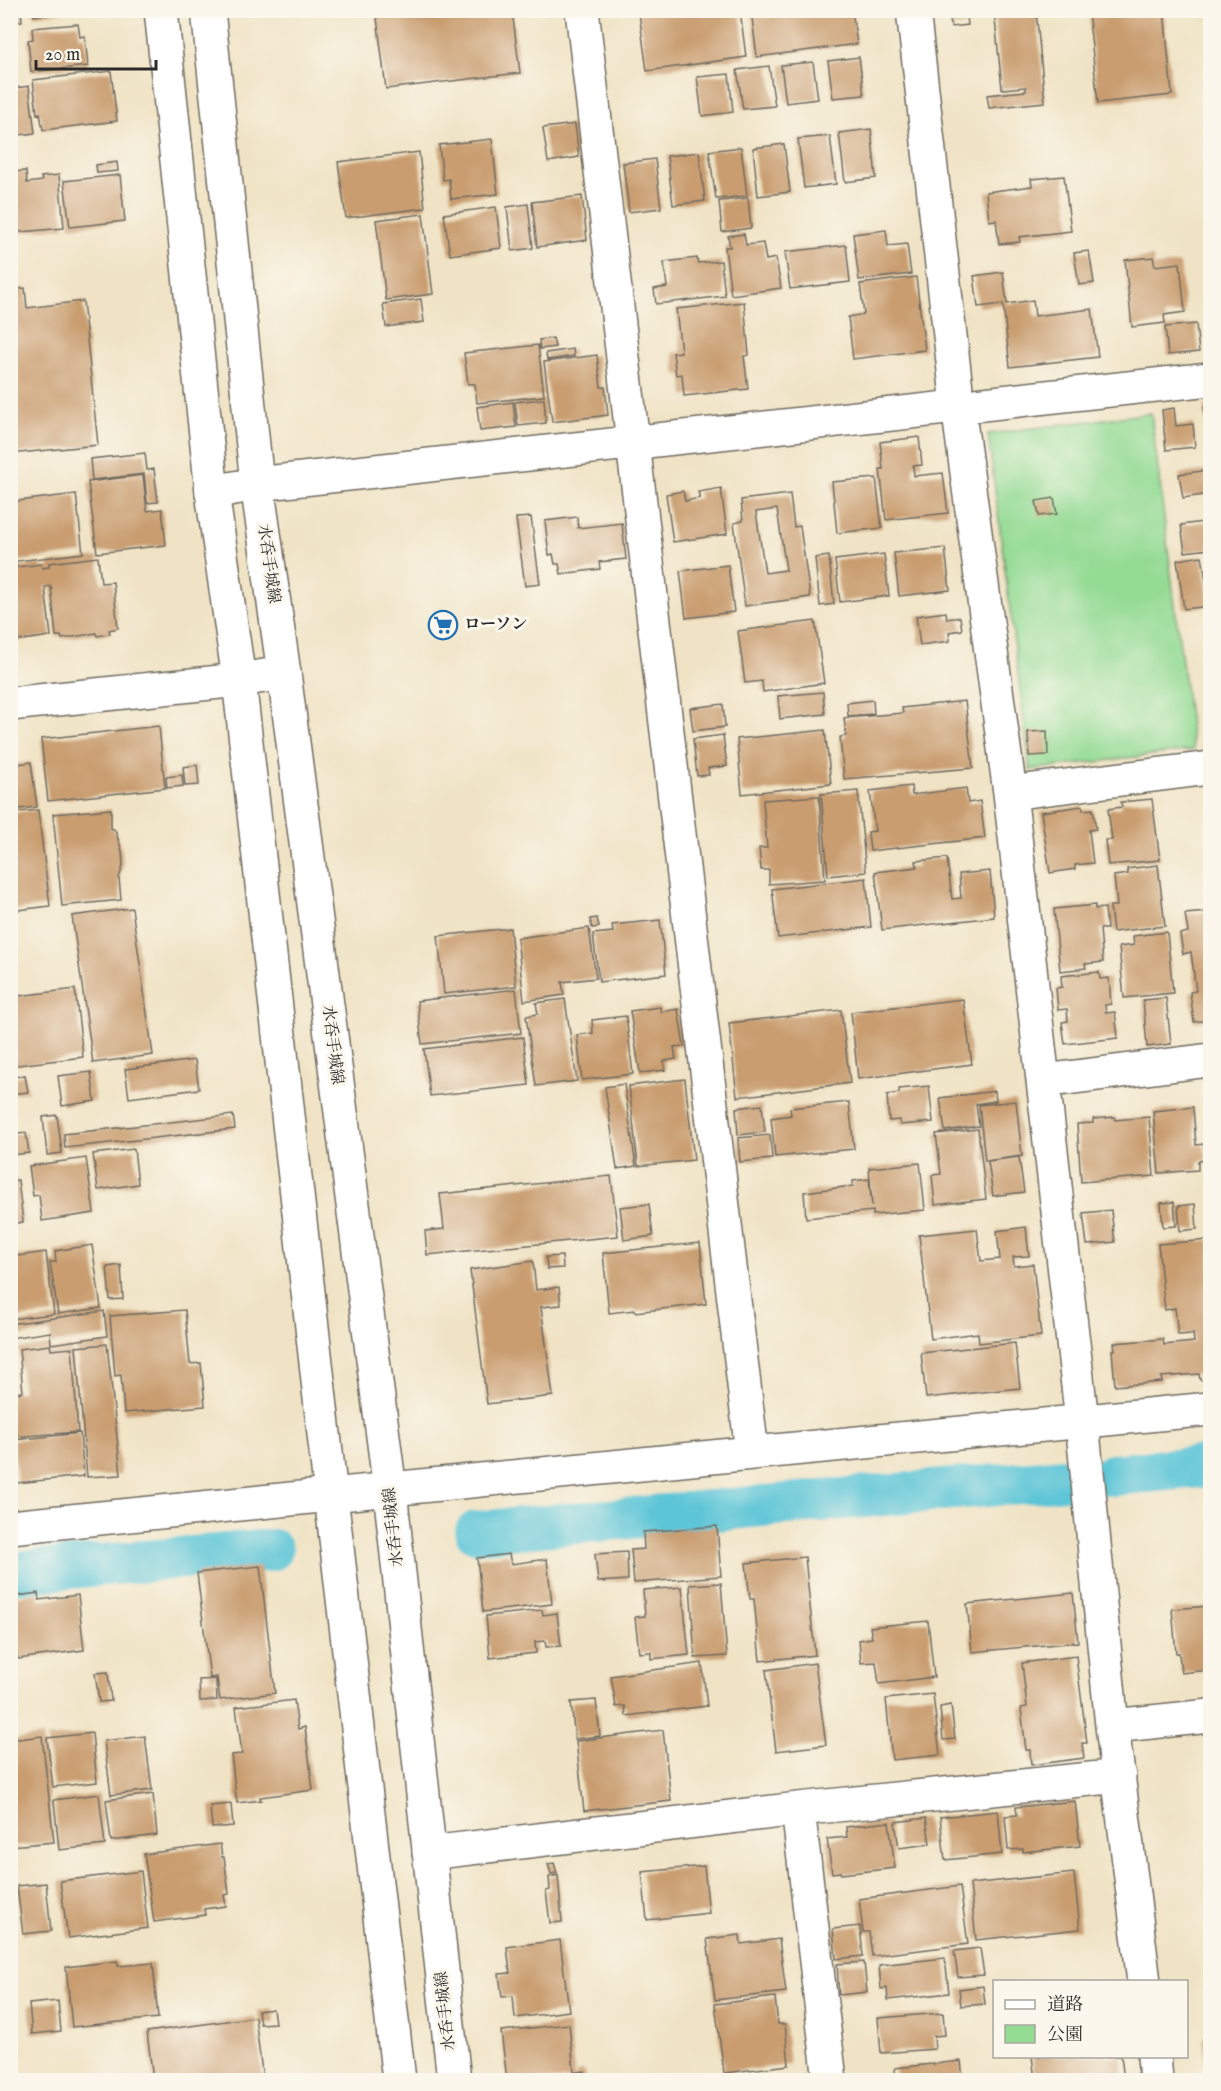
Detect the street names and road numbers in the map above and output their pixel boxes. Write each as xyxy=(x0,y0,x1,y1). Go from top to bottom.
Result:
street label: 水呑手城線 xyxy=(253,523,283,605)
street label: 水呑手城線 xyxy=(317,1004,347,1086)
street label: 水呑手城線 xyxy=(380,1486,408,1568)
street label: 水呑手城線 xyxy=(432,1970,460,2052)

